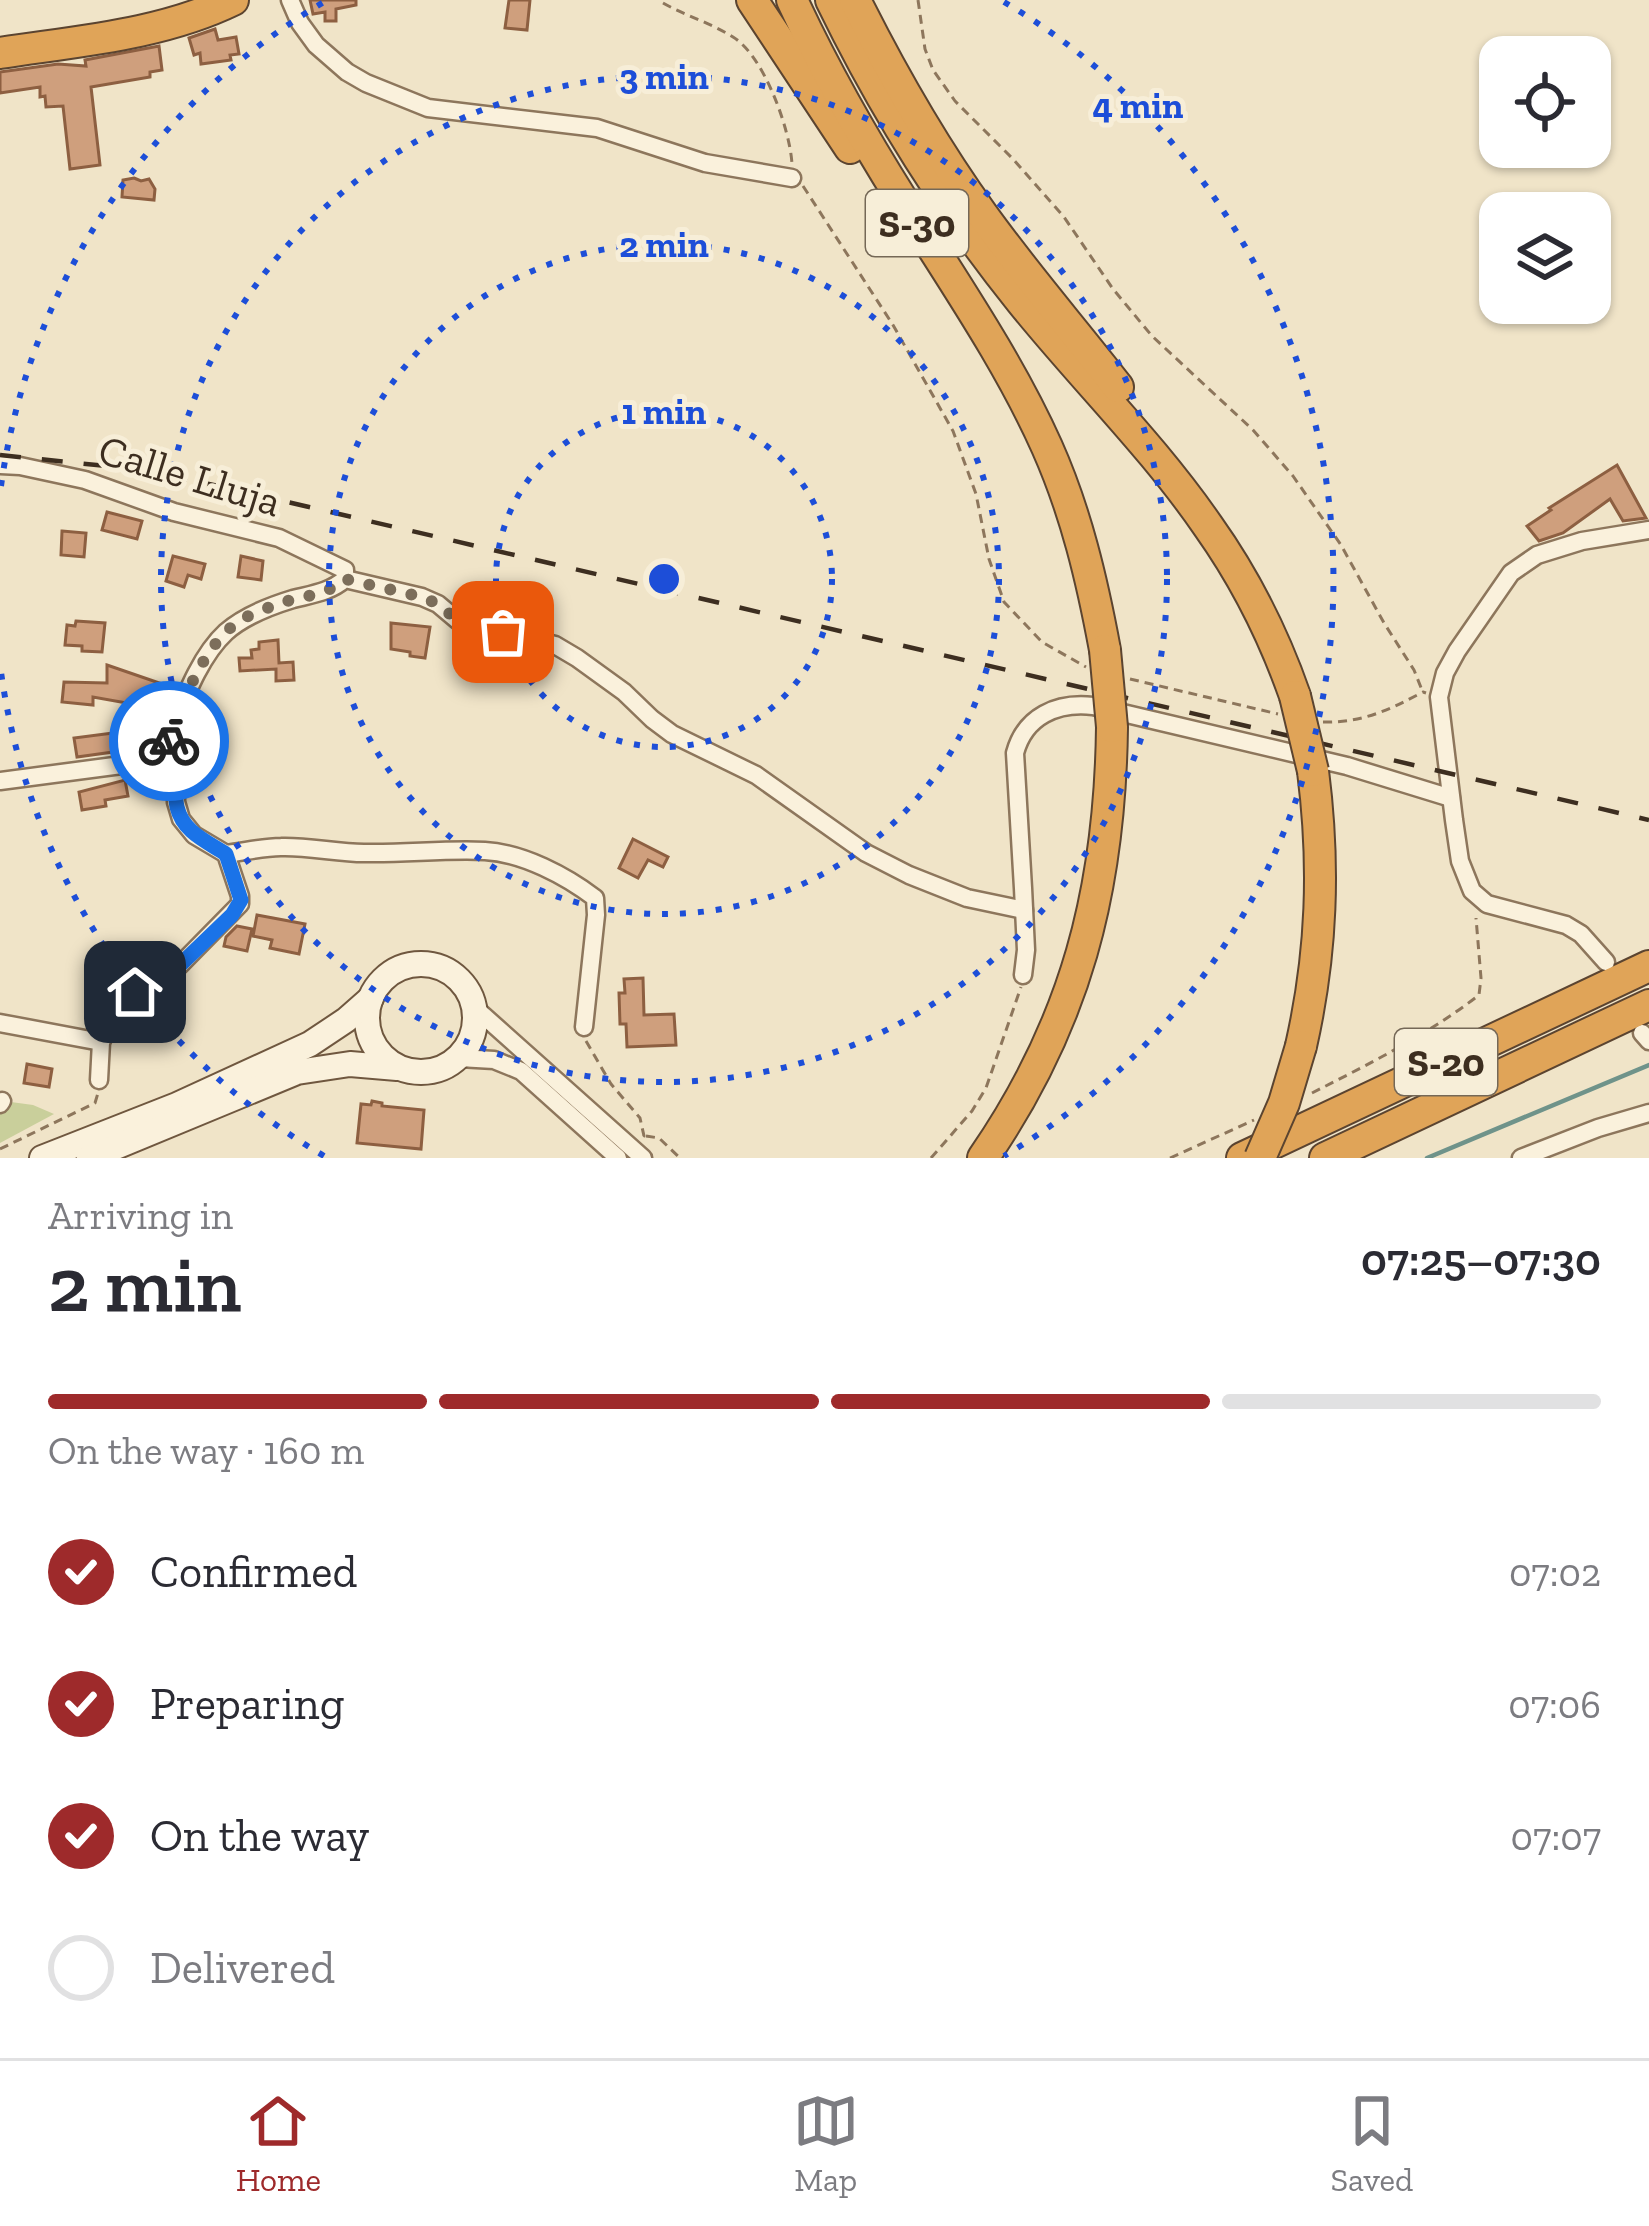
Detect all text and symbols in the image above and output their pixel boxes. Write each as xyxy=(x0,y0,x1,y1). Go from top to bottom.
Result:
map controls xyxy=(1479,36,1611,324)
button: locate xyxy=(1479,36,1611,168)
text: 3 min xyxy=(619,55,709,98)
text: 4 min xyxy=(1093,84,1183,127)
road number: S-30 xyxy=(866,190,968,256)
button: layers xyxy=(1479,192,1611,324)
text: 2 min xyxy=(619,223,709,266)
text: 1 min xyxy=(622,390,706,433)
street label: Calle Lluja xyxy=(93,424,287,527)
centre of rings xyxy=(643,558,685,600)
pin xyxy=(452,581,554,683)
icon: bag xyxy=(470,599,536,665)
courier xyxy=(109,681,229,801)
icon: bike xyxy=(136,708,202,774)
pin xyxy=(84,941,186,1043)
icon: home xyxy=(102,959,168,1025)
road number: S-20 xyxy=(1395,1029,1497,1095)
text: Arriving in xyxy=(48,1192,233,1239)
text: 07:25–07:30 xyxy=(1361,1233,1601,1287)
text: 2 min xyxy=(48,1237,241,1331)
text: On the way · 160 m xyxy=(48,1427,364,1474)
icon: check xyxy=(48,1539,114,1605)
text: Confirmed xyxy=(150,1545,357,1599)
text: 07:02 xyxy=(1509,1549,1601,1596)
icon: check xyxy=(48,1671,114,1737)
text: Preparing xyxy=(150,1677,344,1731)
text: 07:06 xyxy=(1508,1681,1601,1728)
icon: check xyxy=(48,1803,114,1869)
text: On the way xyxy=(150,1809,369,1863)
text: 07:07 xyxy=(1511,1813,1601,1860)
text: Delivered xyxy=(150,1941,335,1995)
tab: Home xyxy=(236,2088,321,2199)
tab: Map xyxy=(793,2088,859,2199)
tab: Saved xyxy=(1330,2088,1413,2199)

